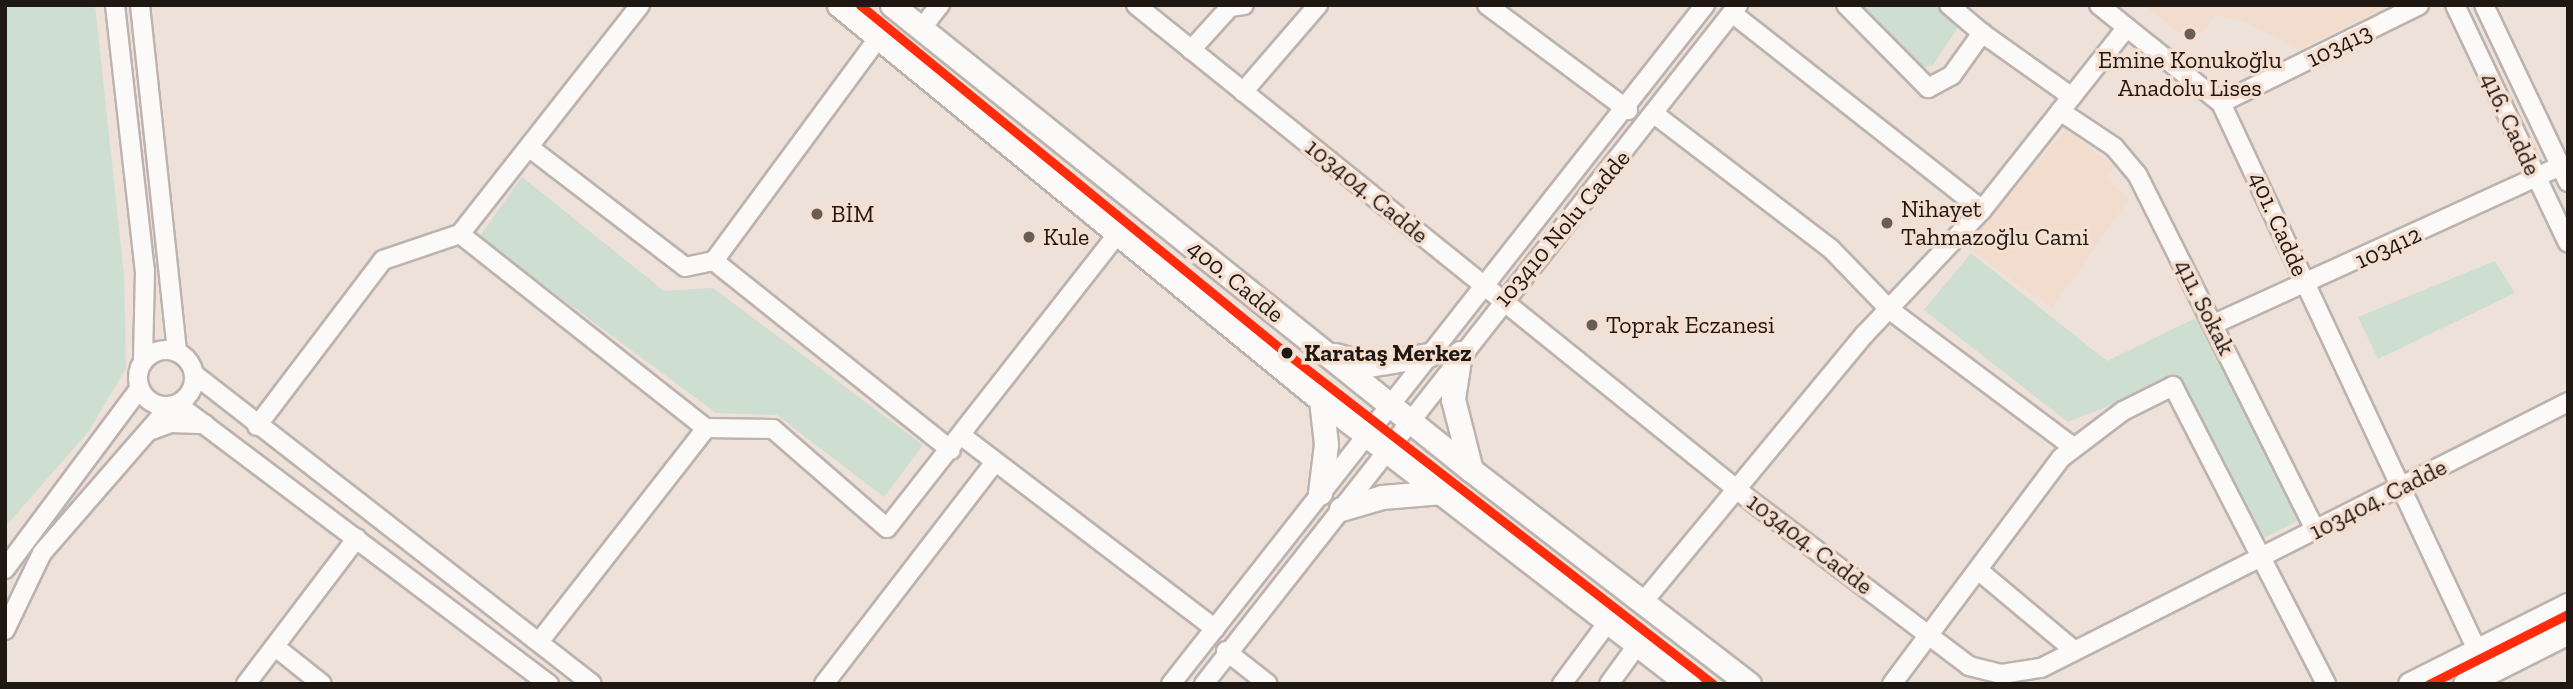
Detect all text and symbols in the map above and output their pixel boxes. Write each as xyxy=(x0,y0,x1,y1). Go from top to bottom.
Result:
street label: 103413 xyxy=(2302,17,2376,73)
marker: Emine Konukoğlu Anadolu Lises xyxy=(2182,26,2198,42)
place label: Emine Konukoğlu Anadolu Lises xyxy=(2098,46,2282,102)
street label: 416. Cadde xyxy=(2475,68,2547,180)
street label: 103404. Cadde xyxy=(1300,133,1434,249)
street label: 103410 Nolu Cadde xyxy=(1488,144,1636,312)
street label: 401. Cadde xyxy=(2243,167,2315,281)
place label: Nihayet Tahmazoğlu Cami xyxy=(1901,195,2089,251)
place label: BİM xyxy=(831,200,874,228)
marker: BİM xyxy=(809,206,825,222)
marker: Nihayet Tahmazoğlu Cami xyxy=(1879,215,1895,231)
street label: 103412 xyxy=(2350,219,2426,275)
place label: Kule xyxy=(1043,223,1089,251)
marker: Kule xyxy=(1021,229,1037,245)
street label: 400. Cadde xyxy=(1182,233,1290,329)
street label: 411. Sokak xyxy=(2169,254,2241,360)
place label: Toprak Eczanesi xyxy=(1606,311,1775,339)
marker: Toprak Eczanesi xyxy=(1584,317,1600,333)
place label: Karataş Merkez xyxy=(1304,339,1472,367)
marker: Karataş Merkez xyxy=(1276,342,1298,364)
street label: 103404. Cadde xyxy=(2305,452,2451,546)
street label: 103404. Cadde xyxy=(1742,487,1878,601)

